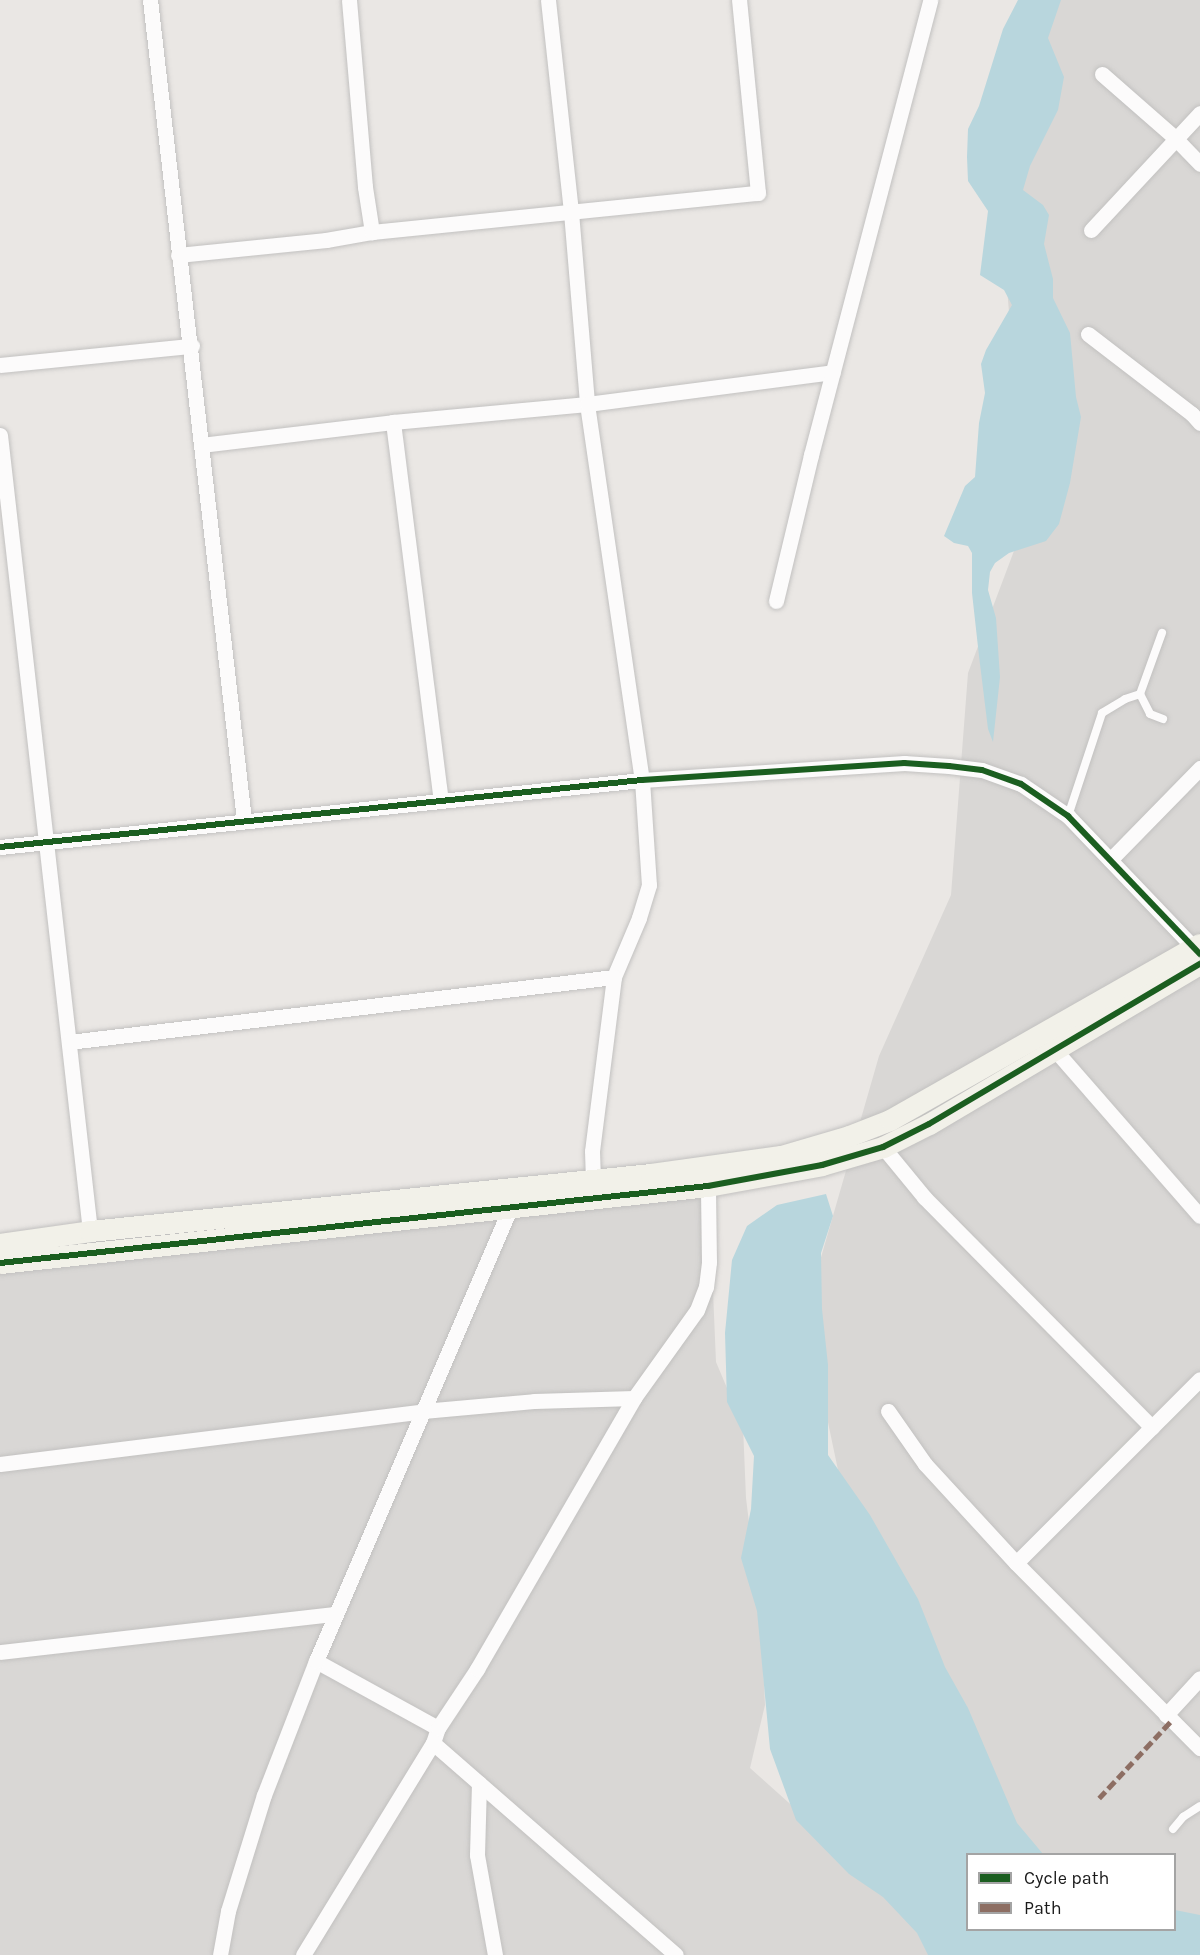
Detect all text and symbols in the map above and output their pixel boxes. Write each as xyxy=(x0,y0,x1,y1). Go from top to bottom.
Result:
legend xyxy=(966,1853,1176,1931)
text: Cycle path xyxy=(1024,1867,1109,1889)
text: Path xyxy=(1024,1897,1062,1919)

